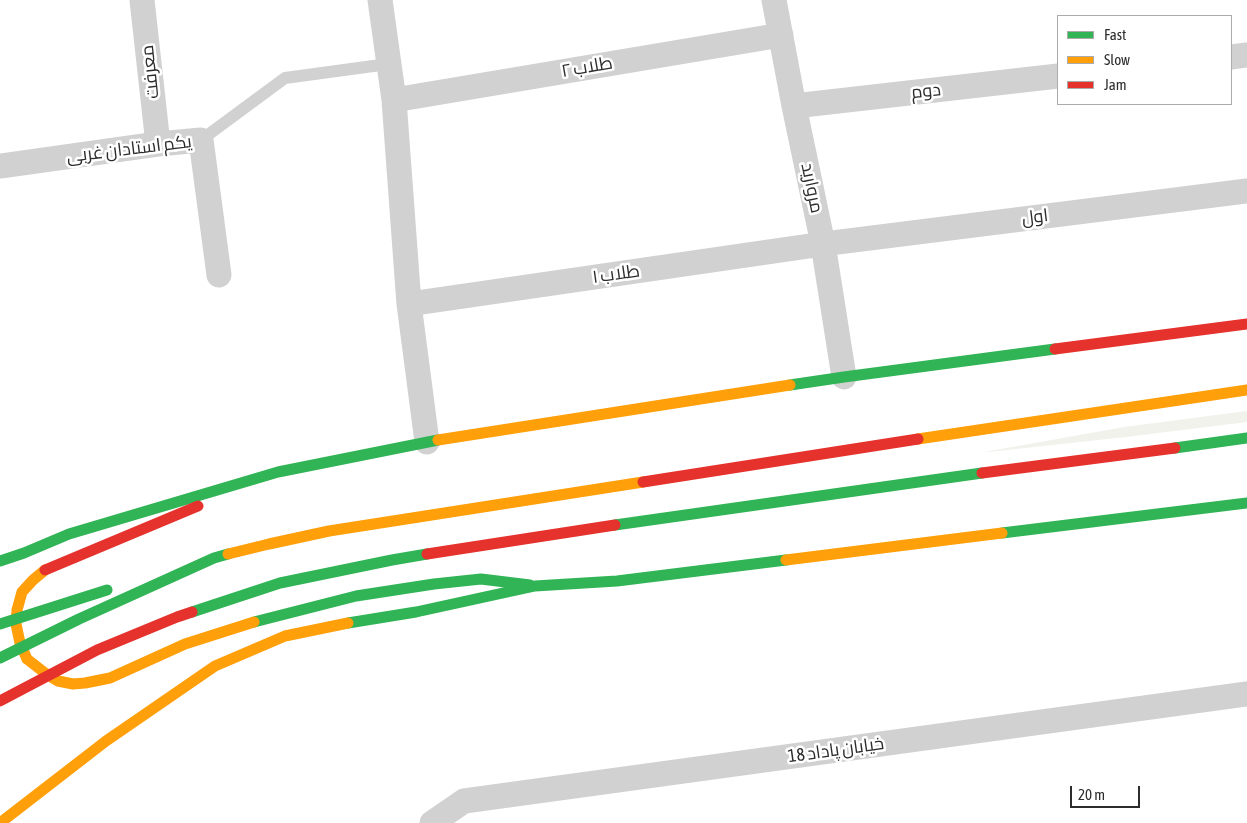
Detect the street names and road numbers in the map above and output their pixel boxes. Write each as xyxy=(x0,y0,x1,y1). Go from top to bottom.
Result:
street label: معرفت xyxy=(136,44,164,100)
street label: طلاب ۲ xyxy=(560,52,614,82)
street label: دوم xyxy=(910,79,942,103)
street label: یکم استادان غربی xyxy=(65,131,193,167)
street label: مروارید xyxy=(796,161,828,215)
street label: اول xyxy=(1020,205,1050,229)
street label: طلاب ۱ xyxy=(591,260,641,288)
street label: خیابان پاداد 18 xyxy=(787,733,885,767)

